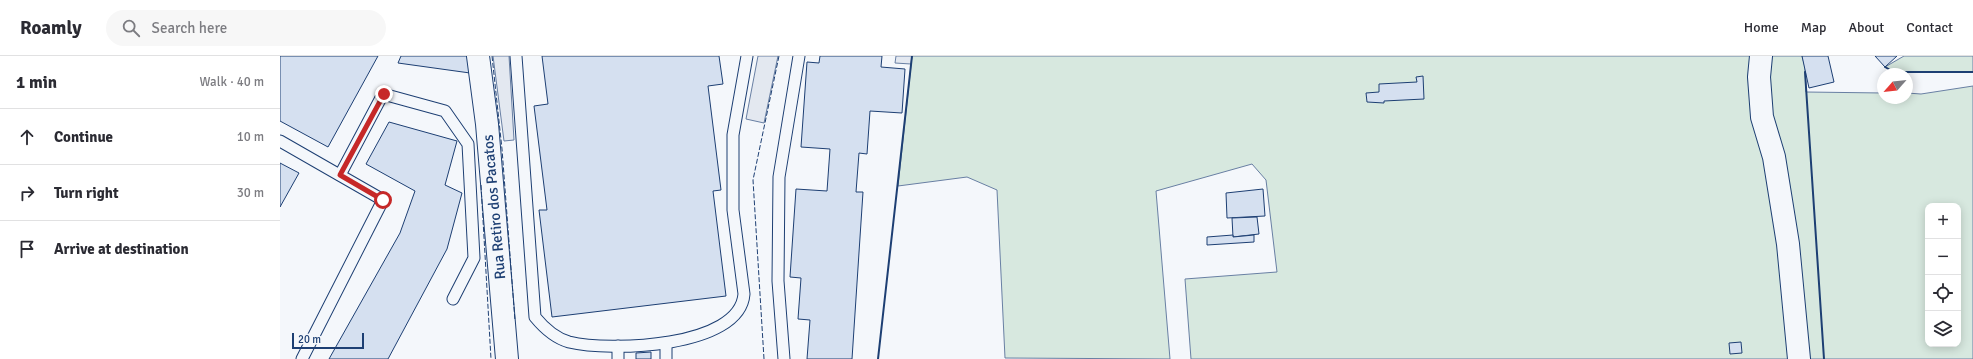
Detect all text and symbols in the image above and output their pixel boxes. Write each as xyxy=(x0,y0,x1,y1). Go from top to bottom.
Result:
search box xyxy=(106,10,386,46)
text: Roamly xyxy=(20,16,82,40)
icon: search xyxy=(120,17,142,39)
text: Search here xyxy=(152,19,227,37)
text: Home xyxy=(1744,19,1779,36)
text: Map xyxy=(1801,19,1826,36)
text: About xyxy=(1848,19,1884,36)
text: Contact xyxy=(1906,19,1953,36)
north arrow xyxy=(1877,68,1913,104)
text: 1 min xyxy=(16,72,57,93)
text: Walk · 40 m xyxy=(200,74,264,90)
route end xyxy=(375,85,393,103)
icon: ahead xyxy=(16,126,38,148)
text: Continue xyxy=(54,128,113,146)
text: 10 m xyxy=(237,129,264,145)
street label: Rua Retiro dos Pacatos xyxy=(479,133,509,280)
icon: right xyxy=(16,182,38,204)
text: Turn right xyxy=(54,184,119,202)
text: 30 m xyxy=(237,185,264,201)
route start xyxy=(374,191,392,209)
map controls xyxy=(1925,203,1961,347)
button: + xyxy=(1925,203,1961,239)
icon: arrive xyxy=(16,238,38,260)
button: − xyxy=(1925,239,1961,275)
text: Arrive at destination xyxy=(54,240,189,258)
button: locate xyxy=(1925,275,1961,311)
button: layers xyxy=(1925,311,1961,347)
scale bar xyxy=(292,331,364,350)
text: 20 m xyxy=(298,333,321,346)

